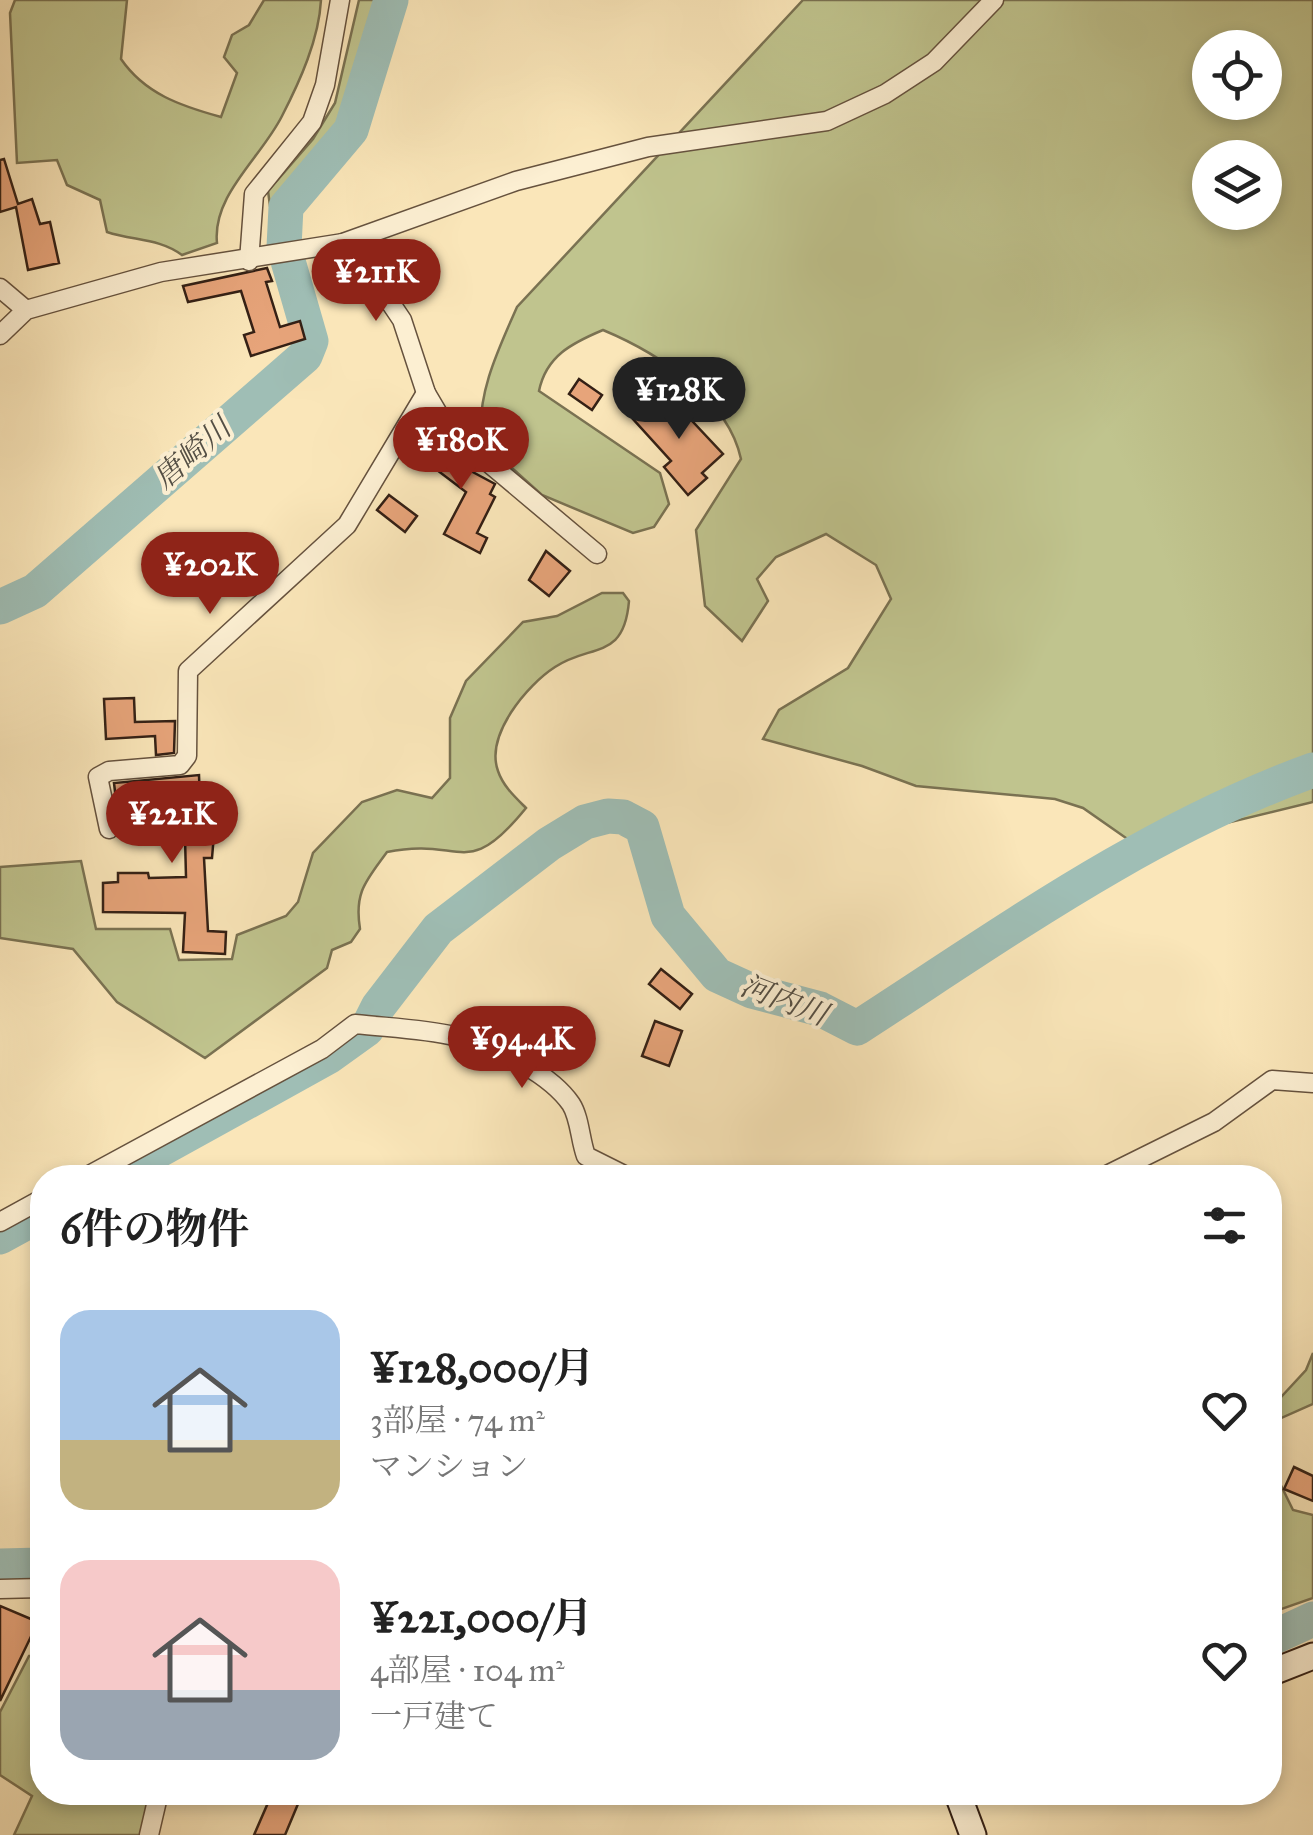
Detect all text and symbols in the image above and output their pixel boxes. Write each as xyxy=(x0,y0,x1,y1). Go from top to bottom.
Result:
map controls xyxy=(1192,30,1282,230)
button: locate xyxy=(1192,30,1282,120)
button: layers xyxy=(1192,140,1282,230)
pin: ¥211K xyxy=(306,239,446,324)
text: ¥211K xyxy=(334,252,418,291)
pin: ¥128K xyxy=(609,357,749,442)
text: ¥128K xyxy=(634,370,724,409)
pin: ¥180K xyxy=(391,407,531,492)
water label: 唐崎川 xyxy=(146,408,240,496)
text: ¥180K xyxy=(415,420,507,459)
pin: ¥202K xyxy=(140,532,280,617)
text: ¥202K xyxy=(163,545,257,584)
pin: ¥221K xyxy=(102,781,242,866)
text: ¥221K xyxy=(128,794,216,833)
water label: 河内川 xyxy=(736,967,835,1034)
pin: ¥94.4K xyxy=(441,1006,603,1091)
text: ¥94.4K xyxy=(470,1019,574,1058)
icon: filters xyxy=(1197,1198,1252,1253)
text: 6件の物件 xyxy=(60,1203,250,1255)
text: ¥128,000/月 xyxy=(370,1342,595,1394)
icon: home xyxy=(140,1350,260,1470)
icon: heart xyxy=(1197,1383,1252,1438)
text: 3部屋 · 74 m² xyxy=(370,1401,545,1440)
text: マンション xyxy=(370,1447,529,1486)
text: ¥221,000/月 xyxy=(370,1592,593,1644)
icon: home xyxy=(140,1600,260,1720)
icon: heart xyxy=(1197,1633,1252,1688)
text: 4部屋 · 104 m² xyxy=(370,1651,565,1690)
text: 一戸建て xyxy=(370,1697,498,1736)

